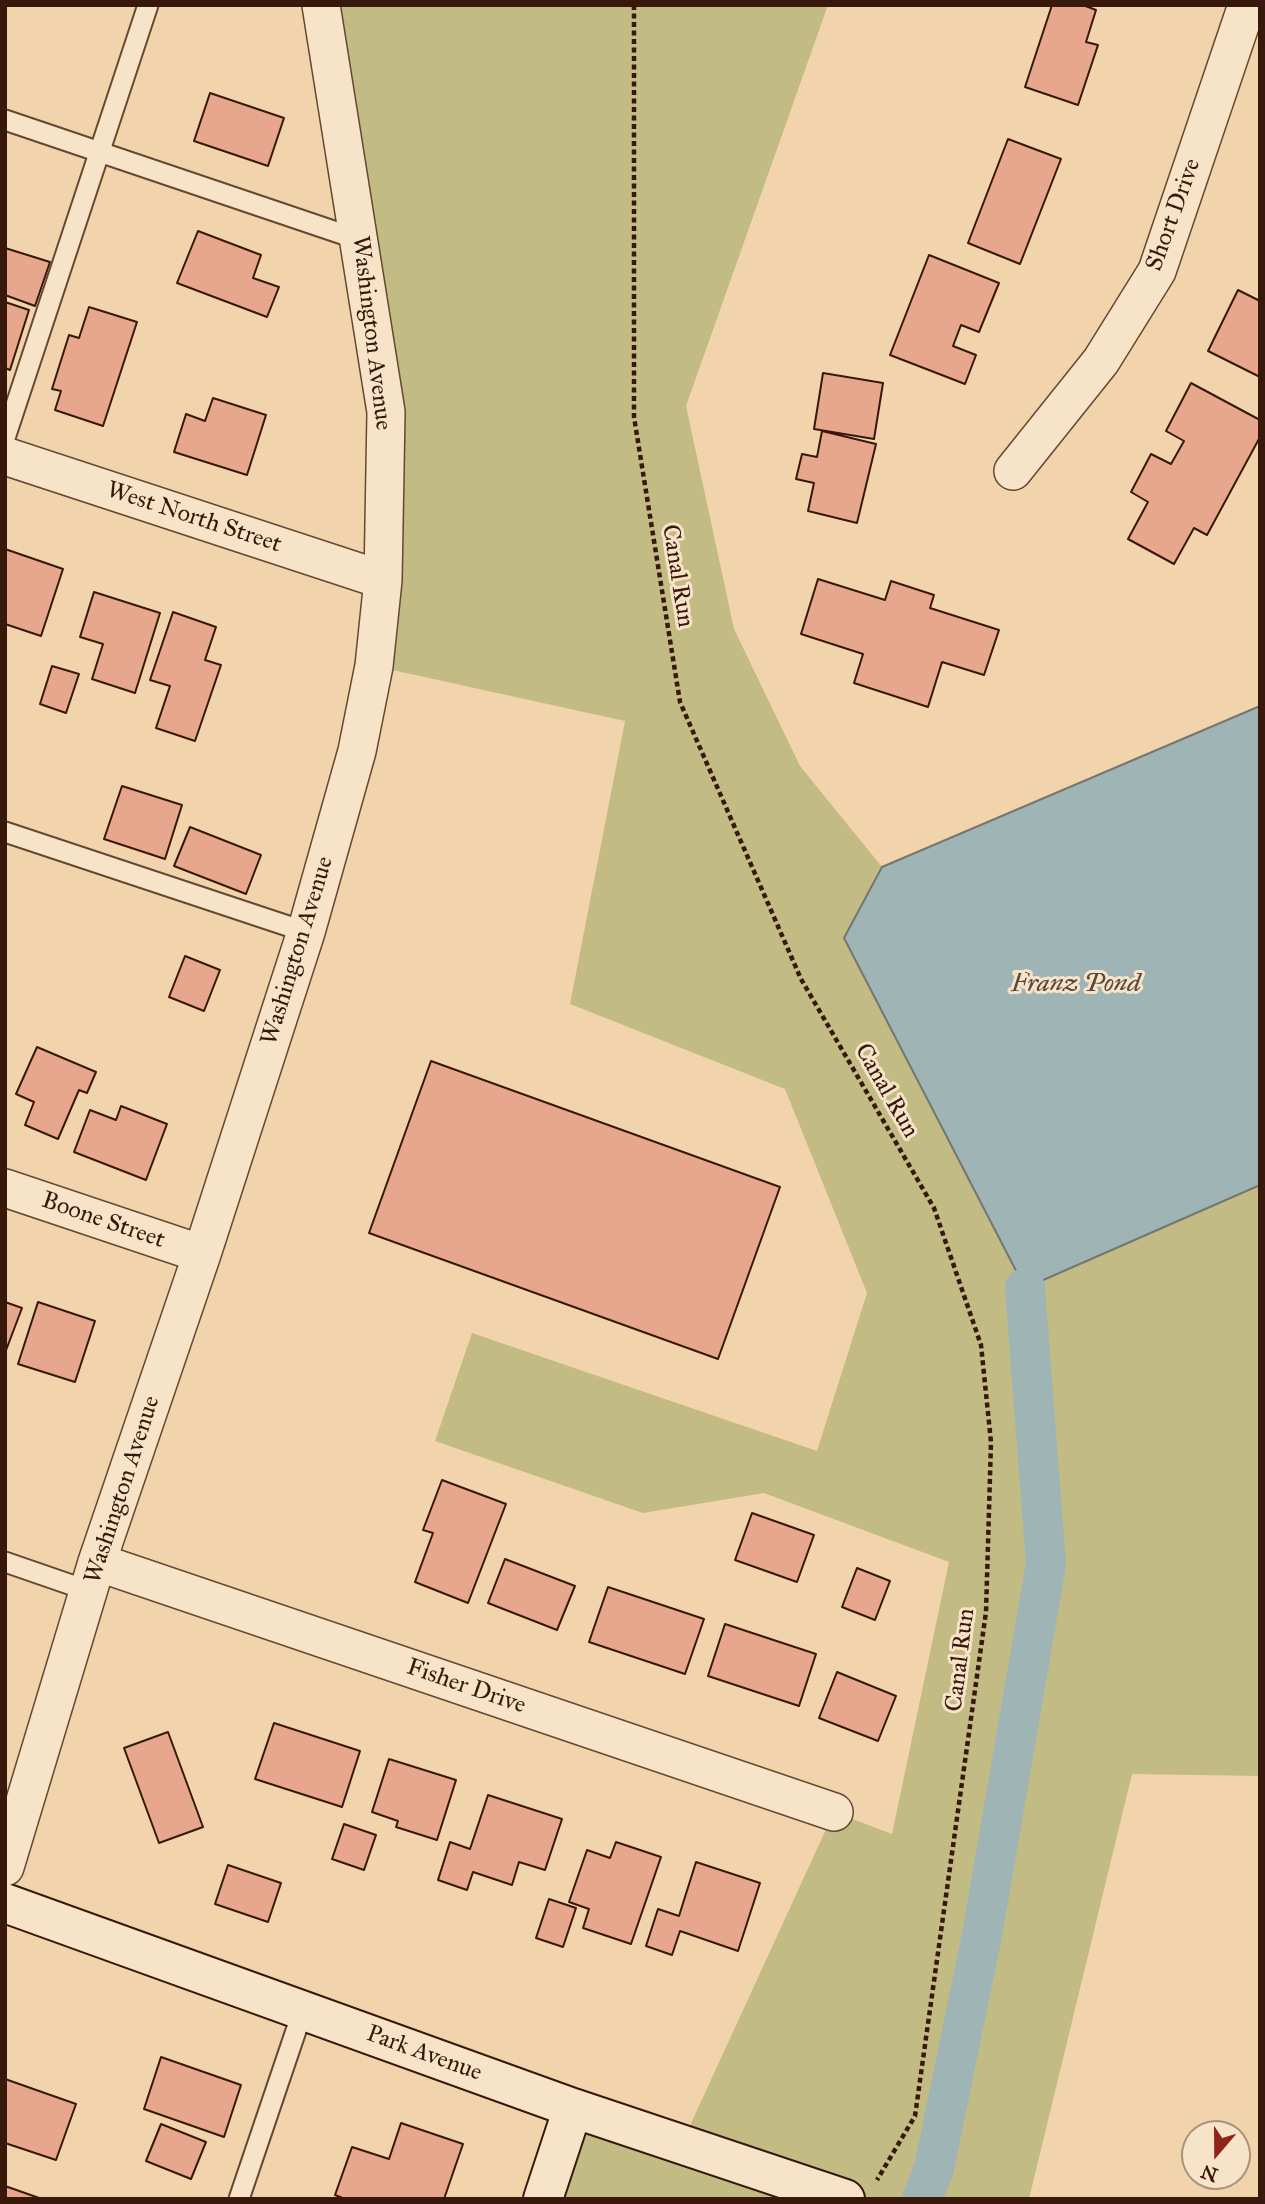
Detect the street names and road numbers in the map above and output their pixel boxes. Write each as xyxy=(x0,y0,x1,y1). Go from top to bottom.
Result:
street label: Short Drive xyxy=(1140,155,1208,275)
street label: Washington Avenue xyxy=(345,234,397,432)
street label: West North Street xyxy=(103,476,285,560)
street label: Canal Run xyxy=(655,523,699,629)
street label: Washington Avenue xyxy=(256,853,340,1049)
street label: Canal Run xyxy=(848,1039,924,1143)
street label: Boone Street xyxy=(38,1187,168,1255)
street label: Washington Avenue xyxy=(79,1393,167,1587)
street label: Canal Run xyxy=(940,1607,982,1713)
street label: Fisher Drive xyxy=(403,1653,529,1721)
street label: Park Avenue xyxy=(362,2020,486,2088)

